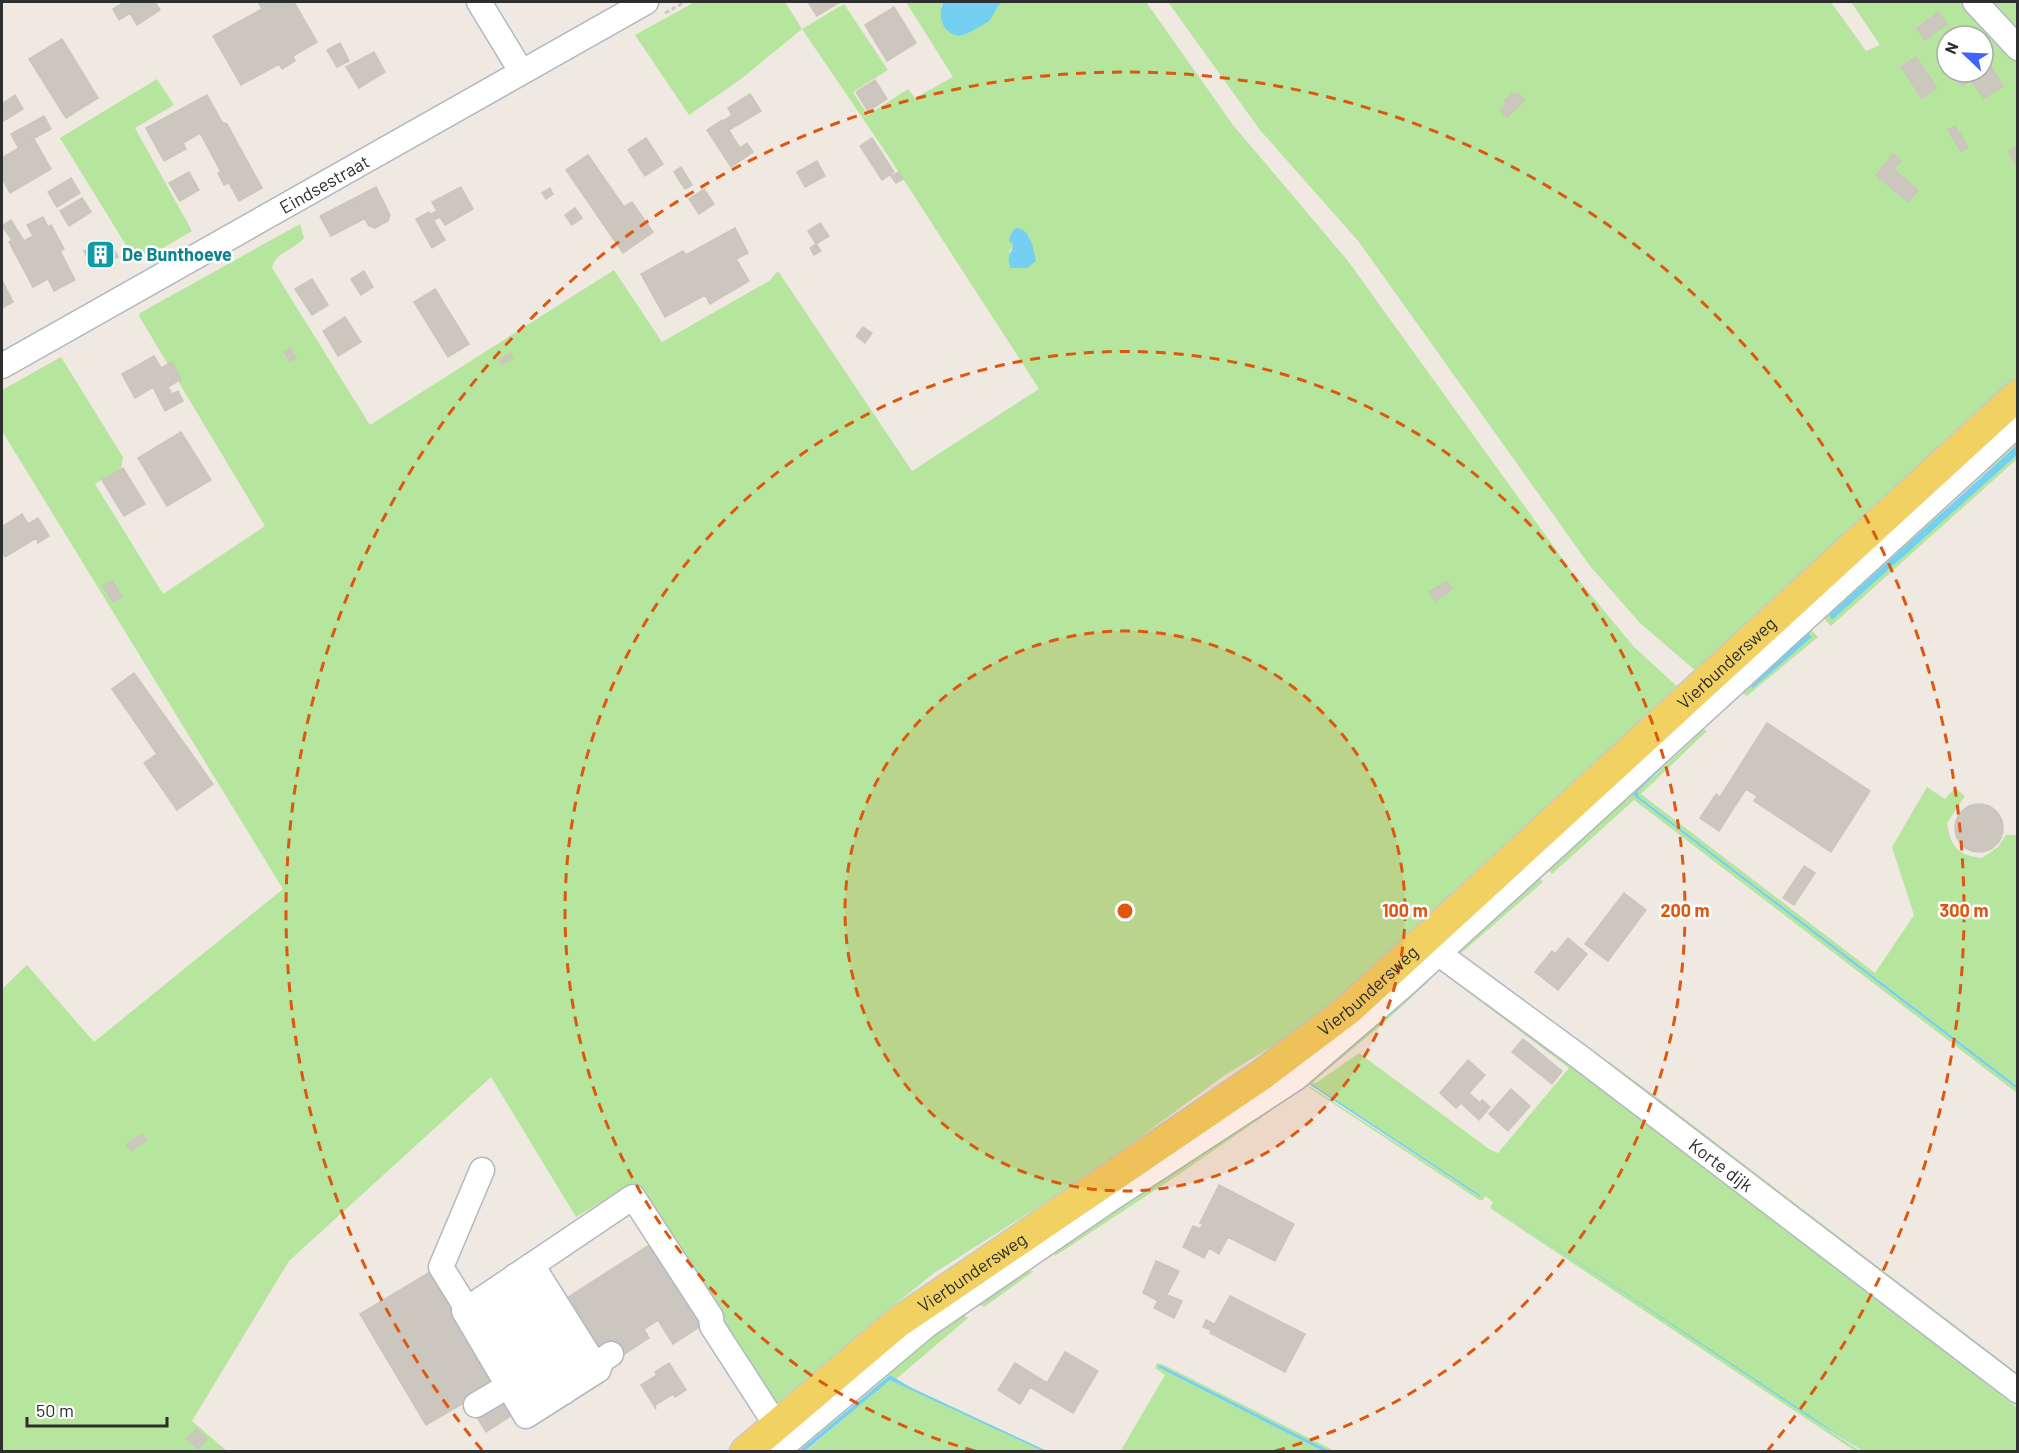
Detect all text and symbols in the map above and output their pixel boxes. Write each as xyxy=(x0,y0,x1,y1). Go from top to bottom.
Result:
north arrow xyxy=(1935,24,1995,84)
text: N xyxy=(1940,39,1962,57)
street label: Eindsestraat xyxy=(275,150,373,218)
building icon: De Bunthoeve xyxy=(85,238,117,270)
place label: De Bunthoeve xyxy=(122,243,232,265)
street label: Vierbundersweg xyxy=(1672,612,1780,714)
text: 100 m xyxy=(1382,899,1428,921)
text: 200 m xyxy=(1660,899,1710,921)
text: 300 m xyxy=(1940,899,1988,921)
centre of rings xyxy=(1115,901,1135,921)
street label: Vierbundersweg xyxy=(1313,940,1422,1040)
street label: Korte dijk xyxy=(1685,1133,1758,1196)
street label: Vierbundersweg xyxy=(913,1227,1030,1317)
scale bar xyxy=(27,1390,166,1428)
text: 50 m xyxy=(36,1399,74,1421)

